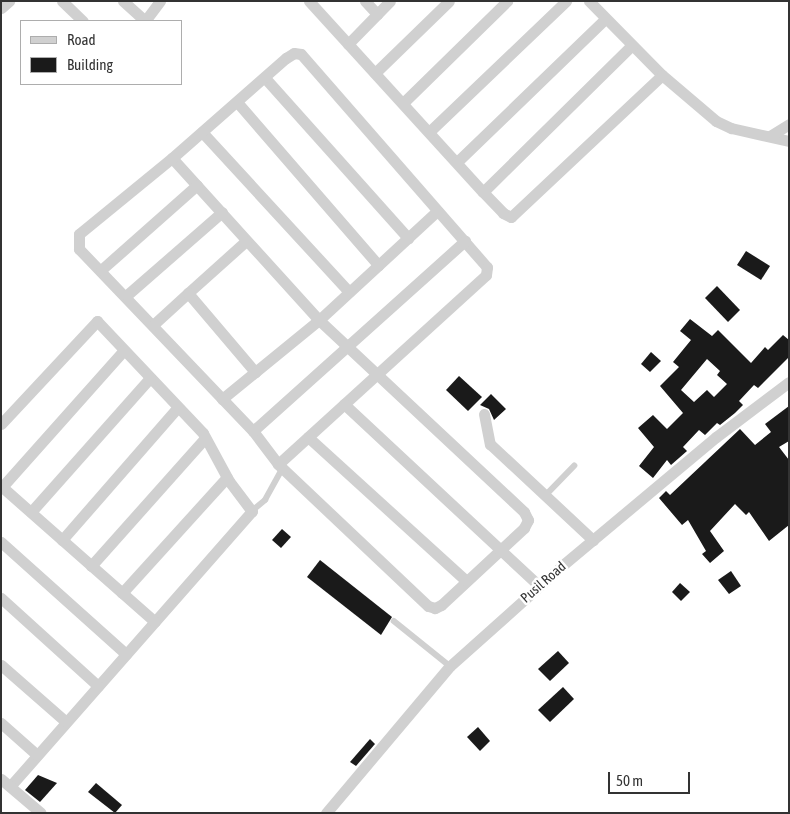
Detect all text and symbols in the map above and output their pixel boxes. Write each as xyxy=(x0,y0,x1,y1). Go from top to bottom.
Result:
legend xyxy=(20,20,182,85)
text: Road xyxy=(67,31,96,48)
text: Building xyxy=(67,56,113,73)
street label: Pusil Road xyxy=(517,558,569,606)
scale bar xyxy=(610,762,692,794)
text: 50 m xyxy=(616,772,643,789)

